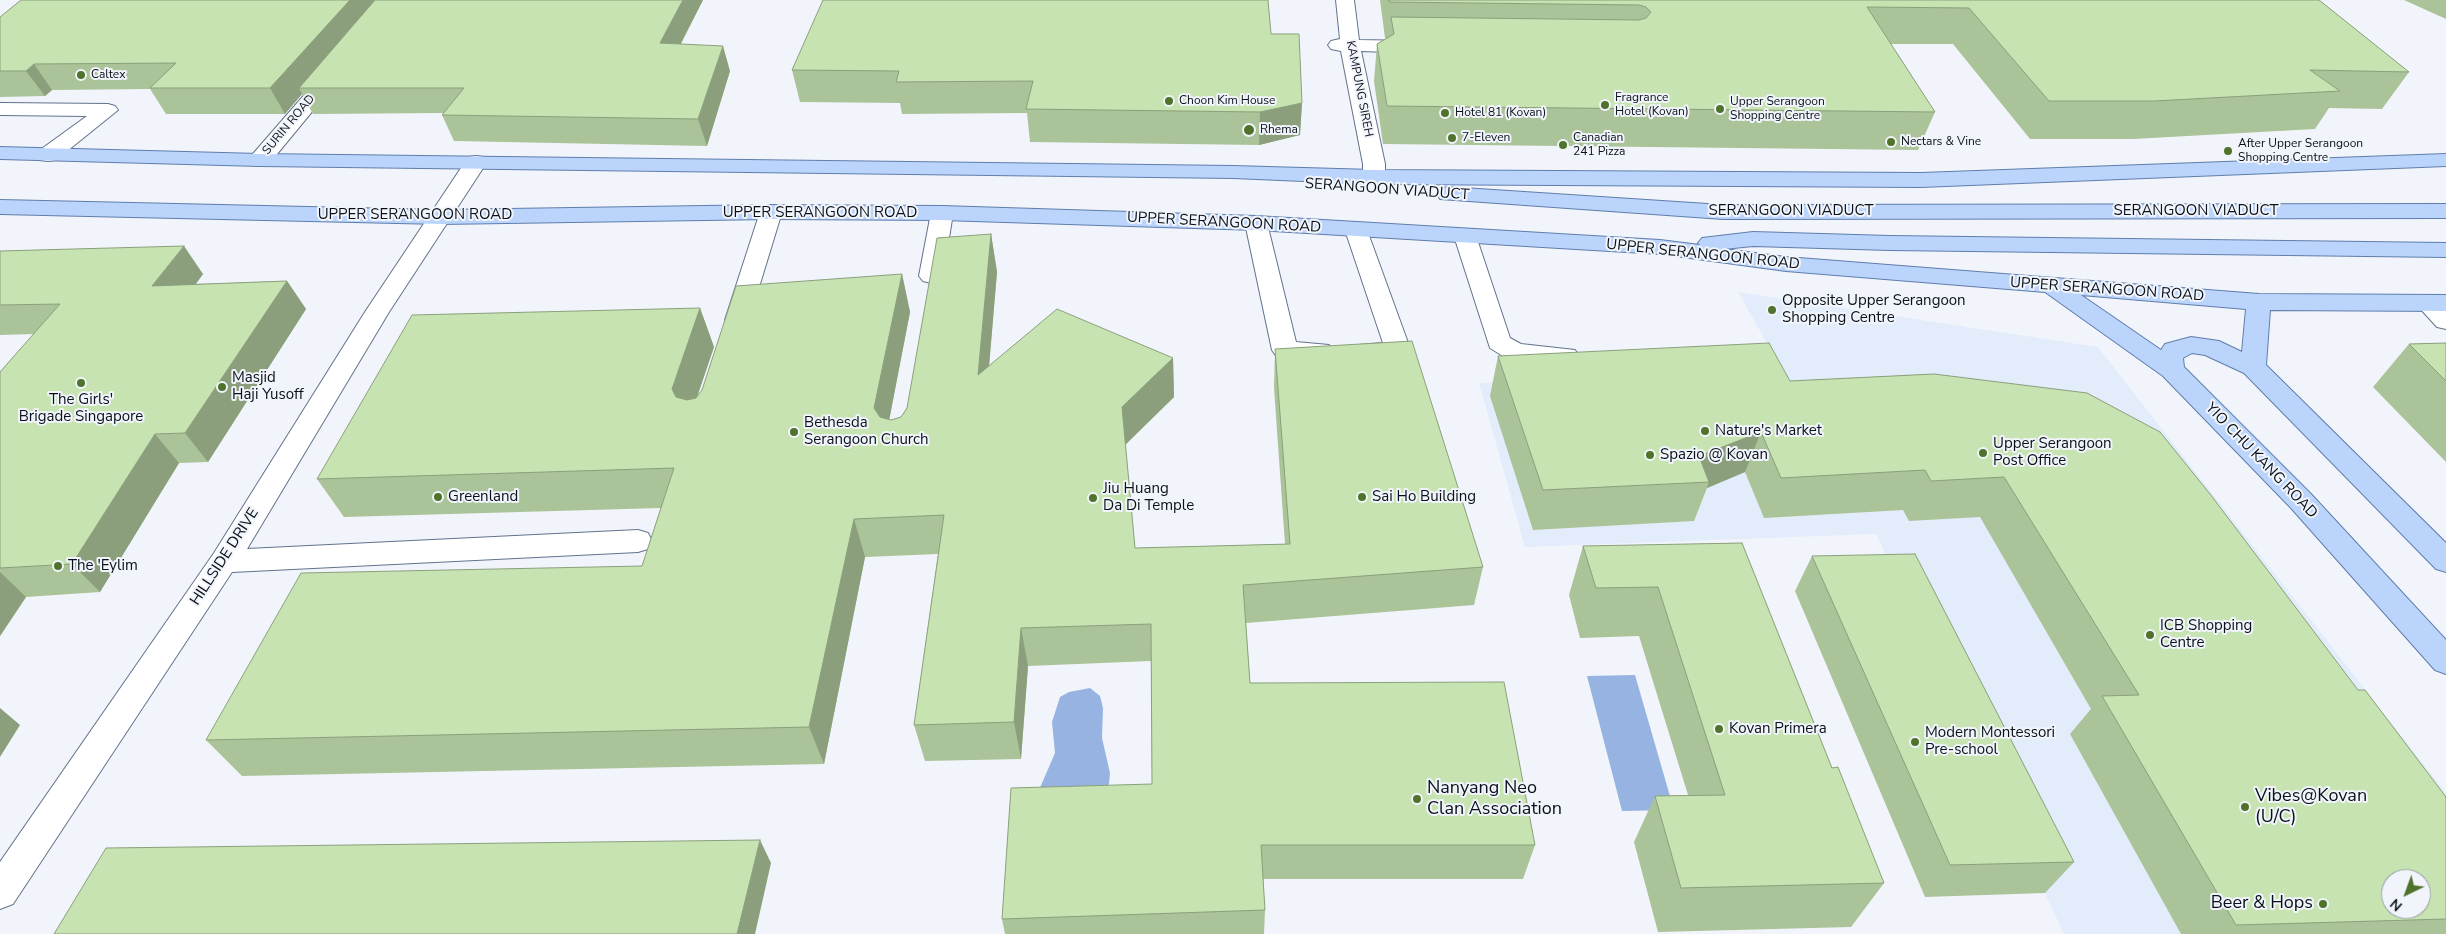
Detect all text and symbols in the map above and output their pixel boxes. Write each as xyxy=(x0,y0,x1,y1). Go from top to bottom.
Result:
street label: KAMPUNG SIREH xyxy=(1343,40,1375,138)
place label: Caltex xyxy=(91,68,125,82)
marker: Caltex xyxy=(75,69,87,81)
place label: Fragrance Hotel (Kovan) xyxy=(1615,91,1689,119)
street label: SURIN ROAD xyxy=(260,92,318,158)
place label: Choon Kim House xyxy=(1179,94,1275,108)
marker: Choon Kim House xyxy=(1163,95,1175,107)
place label: Upper Serangoon Shopping Centre xyxy=(1730,95,1825,123)
marker: Fragrance Hotel (Kovan) xyxy=(1599,99,1611,111)
marker: Upper Serangoon Shopping Centre xyxy=(1714,103,1726,115)
place label: Hotel 81 (Kovan) xyxy=(1455,106,1546,120)
marker: Hotel 81 (Kovan) xyxy=(1439,107,1451,119)
marker: Rhema xyxy=(1242,123,1256,137)
place label: Rhema xyxy=(1260,123,1298,137)
place label: 7-Eleven xyxy=(1462,131,1510,145)
place label: Canadian 241 Pizza xyxy=(1573,131,1625,159)
marker: 7-Eleven xyxy=(1446,132,1458,144)
place label: Nectars & Vine xyxy=(1901,135,1981,149)
marker: Nectars & Vine xyxy=(1885,136,1897,148)
place label: After Upper Serangoon Shopping Centre xyxy=(2238,137,2363,165)
marker: Canadian 241 Pizza xyxy=(1557,139,1569,151)
marker: After Upper Serangoon Shopping Centre xyxy=(2222,145,2234,157)
street label: SERANGOON VIADUCT xyxy=(1304,175,1470,205)
street label: SERANGOON VIADUCT xyxy=(1709,202,1873,220)
street label: SERANGOON VIADUCT xyxy=(2114,202,2278,220)
street label: UPPER SERANGOON ROAD xyxy=(723,204,917,222)
street label: UPPER SERANGOON ROAD xyxy=(318,206,512,224)
street label: UPPER SERANGOON ROAD xyxy=(1126,209,1322,237)
street label: UPPER SERANGOON ROAD xyxy=(1605,236,1801,274)
street label: UPPER SERANGOON ROAD xyxy=(2009,274,2205,306)
place label: Opposite Upper Serangoon Shopping Centre xyxy=(1782,292,1966,327)
marker: Opposite Upper Serangoon Shopping Centre xyxy=(1766,304,1778,316)
place label: Masjid Haji Yusoff xyxy=(232,369,304,404)
marker: The Girls' Brigade Singapore xyxy=(75,377,87,389)
marker: Masjid Haji Yusoff xyxy=(216,381,228,393)
place label: The Girls' Brigade Singapore xyxy=(19,391,143,426)
street label: YIO CHU KANG ROAD xyxy=(2201,399,2321,523)
place label: Bethesda Serangoon Church xyxy=(804,414,929,449)
place label: Nature's Market xyxy=(1715,422,1822,440)
marker: Nature's Market xyxy=(1699,425,1711,437)
marker: Bethesda Serangoon Church xyxy=(788,426,800,438)
place label: Upper Serangoon Post Office xyxy=(1993,435,2112,470)
place label: Spazio @ Kovan xyxy=(1660,446,1768,464)
marker: Upper Serangoon Post Office xyxy=(1977,447,1989,459)
marker: Spazio @ Kovan xyxy=(1644,449,1656,461)
place label: Jiu Huang Da Di Temple xyxy=(1103,480,1194,515)
place label: Greenland xyxy=(448,488,518,506)
place label: Sai Ho Building xyxy=(1372,488,1476,506)
marker: Greenland xyxy=(432,491,444,503)
marker: Sai Ho Building xyxy=(1356,491,1368,503)
marker: Jiu Huang Da Di Temple xyxy=(1087,492,1099,504)
street label: HILLSIDE DRIVE xyxy=(187,505,263,609)
place label: The 'Eylim xyxy=(68,557,138,575)
marker: The 'Eylim xyxy=(52,560,64,572)
place label: ICB Shopping Centre xyxy=(2160,617,2252,652)
marker: ICB Shopping Centre xyxy=(2144,629,2156,641)
place label: Kovan Primera xyxy=(1729,720,1827,738)
marker: Kovan Primera xyxy=(1713,723,1725,735)
place label: Modern Montessori Pre-school xyxy=(1925,724,2055,759)
marker: Modern Montessori Pre-school xyxy=(1909,736,1921,748)
place label: Nanyang Neo Clan Association xyxy=(1427,778,1562,821)
place label: Vibes@Kovan (U/C) xyxy=(2255,786,2367,829)
marker: Nanyang Neo Clan Association xyxy=(1411,793,1423,805)
marker: Vibes@Kovan (U/C) xyxy=(2239,801,2251,813)
north arrow xyxy=(2381,869,2431,919)
place label: Beer & Hops xyxy=(2211,893,2313,915)
text: N xyxy=(2386,894,2407,915)
marker: Beer & Hops xyxy=(2317,898,2329,910)

